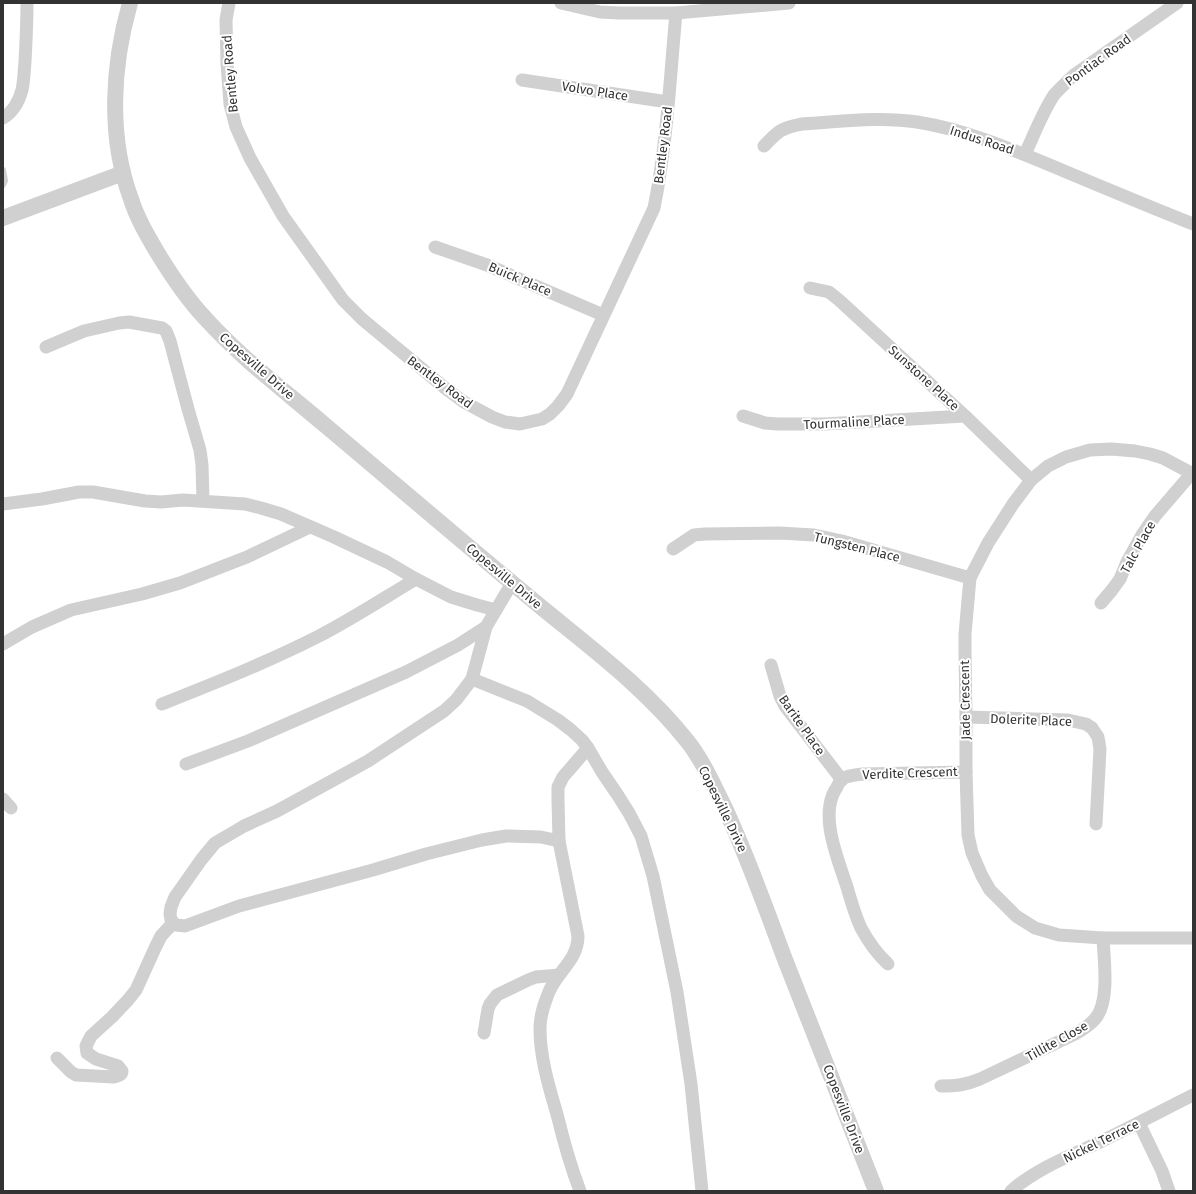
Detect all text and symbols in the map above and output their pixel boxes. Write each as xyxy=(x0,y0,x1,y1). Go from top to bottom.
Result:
street label: Pontiac Road xyxy=(1062,31,1134,89)
street label: Bentley Road xyxy=(219,35,241,113)
street label: Volvo Place xyxy=(561,78,629,104)
street label: Bentley Road xyxy=(651,105,675,185)
street label: Indus Road xyxy=(948,123,1016,157)
street label: Buick Place xyxy=(486,259,554,299)
street label: Copesville Drive xyxy=(217,330,297,402)
street label: Sunstone Place xyxy=(886,342,962,414)
street label: Bentley Road xyxy=(404,353,476,411)
street label: Tourmaline Place xyxy=(803,412,905,432)
street label: Talc Place xyxy=(1117,518,1159,576)
street label: Tungsten Place xyxy=(812,529,902,565)
street label: Copesville Drive xyxy=(463,540,545,612)
street label: Jade Crescent xyxy=(957,660,973,740)
street label: Barite Place xyxy=(776,692,828,758)
street label: Dolerite Place xyxy=(990,711,1072,729)
street label: Copesville Drive xyxy=(696,764,750,854)
street label: Verdite Crescent xyxy=(862,764,958,782)
street label: Tillite Close xyxy=(1023,1018,1091,1064)
street label: Copesville Drive xyxy=(820,1062,868,1156)
street label: Nickel Terrace xyxy=(1061,1116,1141,1166)

